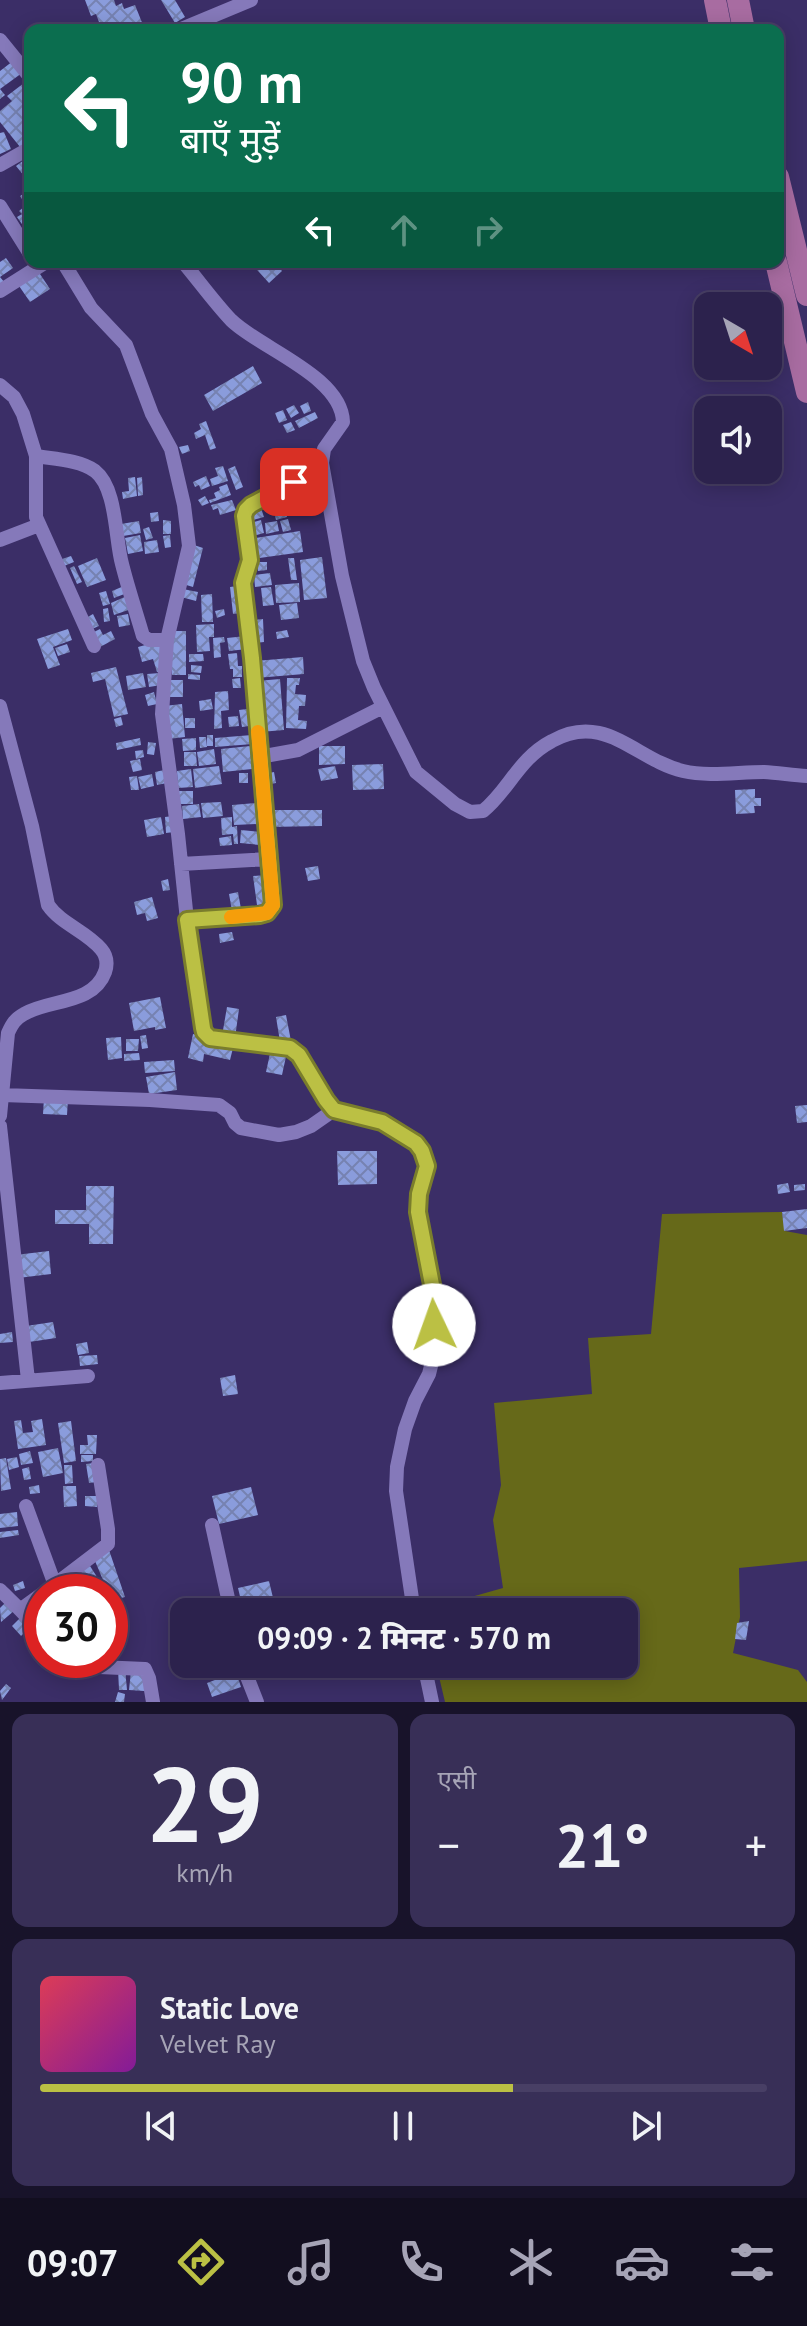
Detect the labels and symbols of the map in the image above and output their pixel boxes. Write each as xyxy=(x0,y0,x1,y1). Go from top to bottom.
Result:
north arrow xyxy=(694,292,782,380)
pin xyxy=(260,448,328,516)
position arrow xyxy=(392,1283,476,1367)
speed limit sign: 30 xyxy=(24,1574,128,1678)

